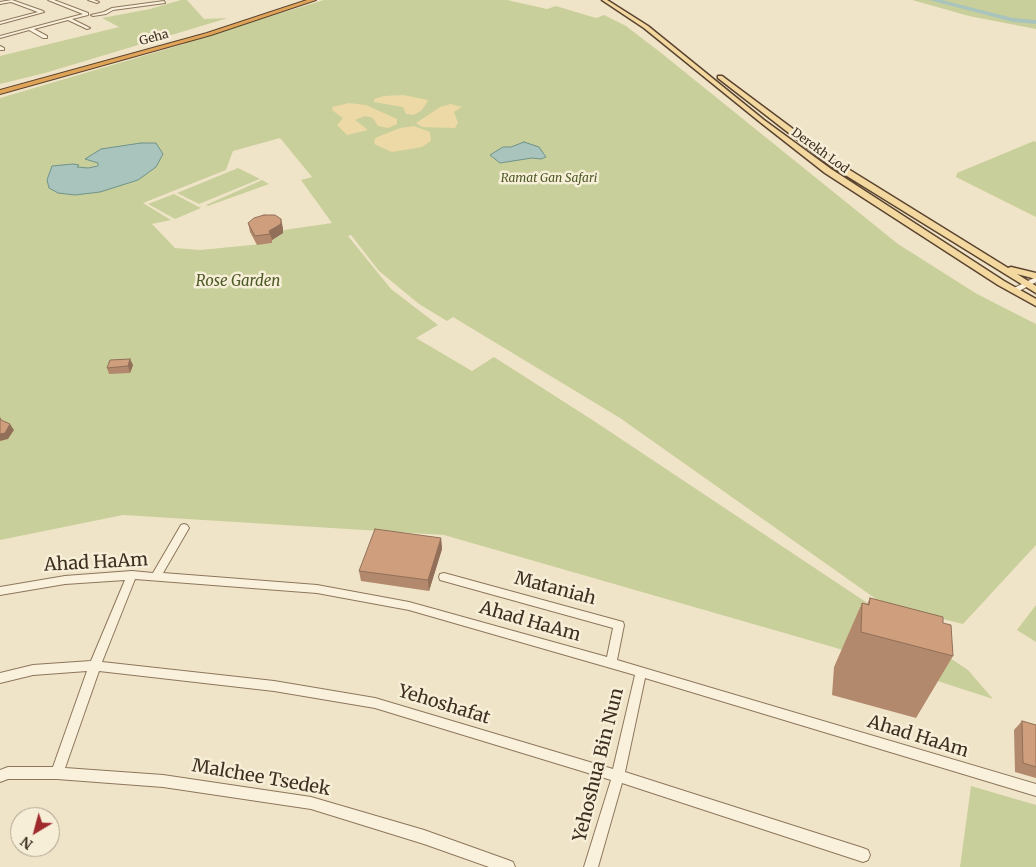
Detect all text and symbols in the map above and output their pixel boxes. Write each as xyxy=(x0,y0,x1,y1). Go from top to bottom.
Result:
street label: Geha xyxy=(138,27,170,49)
street label: Derekh Lod xyxy=(789,125,851,177)
park label: Ramat Gan Safari xyxy=(501,172,597,186)
park label: Rose Garden xyxy=(196,273,280,291)
street label: Ahad HaAm xyxy=(43,549,149,577)
street label: Mataniah xyxy=(512,568,598,610)
street label: Ahad HaAm xyxy=(477,597,583,647)
street label: Yehoshafat xyxy=(395,681,493,729)
street label: Yehoshua Bin Nun xyxy=(569,686,629,844)
street label: Ahad HaAm xyxy=(865,711,971,763)
street label: Malchee Tsedek xyxy=(190,755,332,801)
north arrow xyxy=(10,807,60,857)
text: N xyxy=(17,833,36,854)

